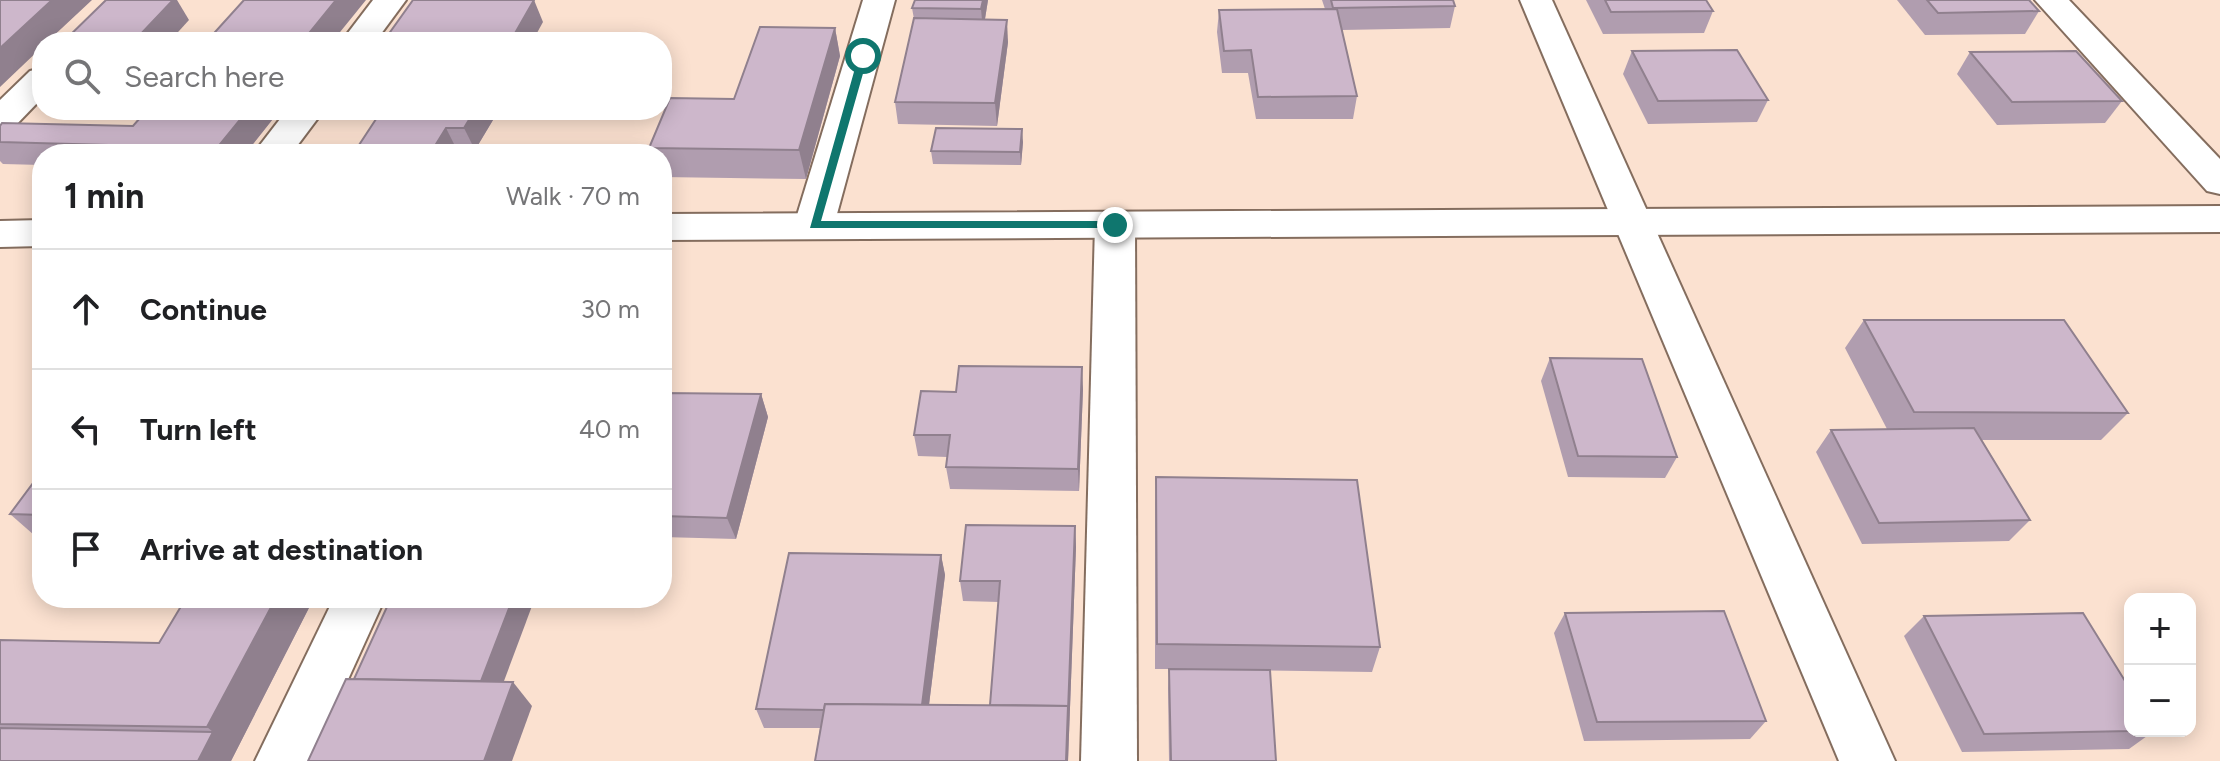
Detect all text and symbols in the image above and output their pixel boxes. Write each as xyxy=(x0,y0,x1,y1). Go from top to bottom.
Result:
search box xyxy=(32,32,672,120)
route start xyxy=(845,38,881,74)
icon: search xyxy=(60,54,104,98)
text: Search here xyxy=(124,58,284,95)
text: 1 min xyxy=(64,176,144,217)
text: Walk · 70 m xyxy=(506,180,640,212)
route end xyxy=(1097,207,1133,243)
icon: ahead xyxy=(64,287,108,331)
text: Continue xyxy=(140,291,267,328)
text: 30 m xyxy=(581,293,640,325)
icon: left xyxy=(64,407,108,451)
text: Turn left xyxy=(140,411,257,448)
text: 40 m xyxy=(579,413,640,445)
icon: arrive xyxy=(64,527,108,571)
text: Arrive at destination xyxy=(140,531,423,568)
map controls xyxy=(2124,593,2196,737)
button: + xyxy=(2124,593,2196,665)
button: − xyxy=(2124,665,2196,737)

